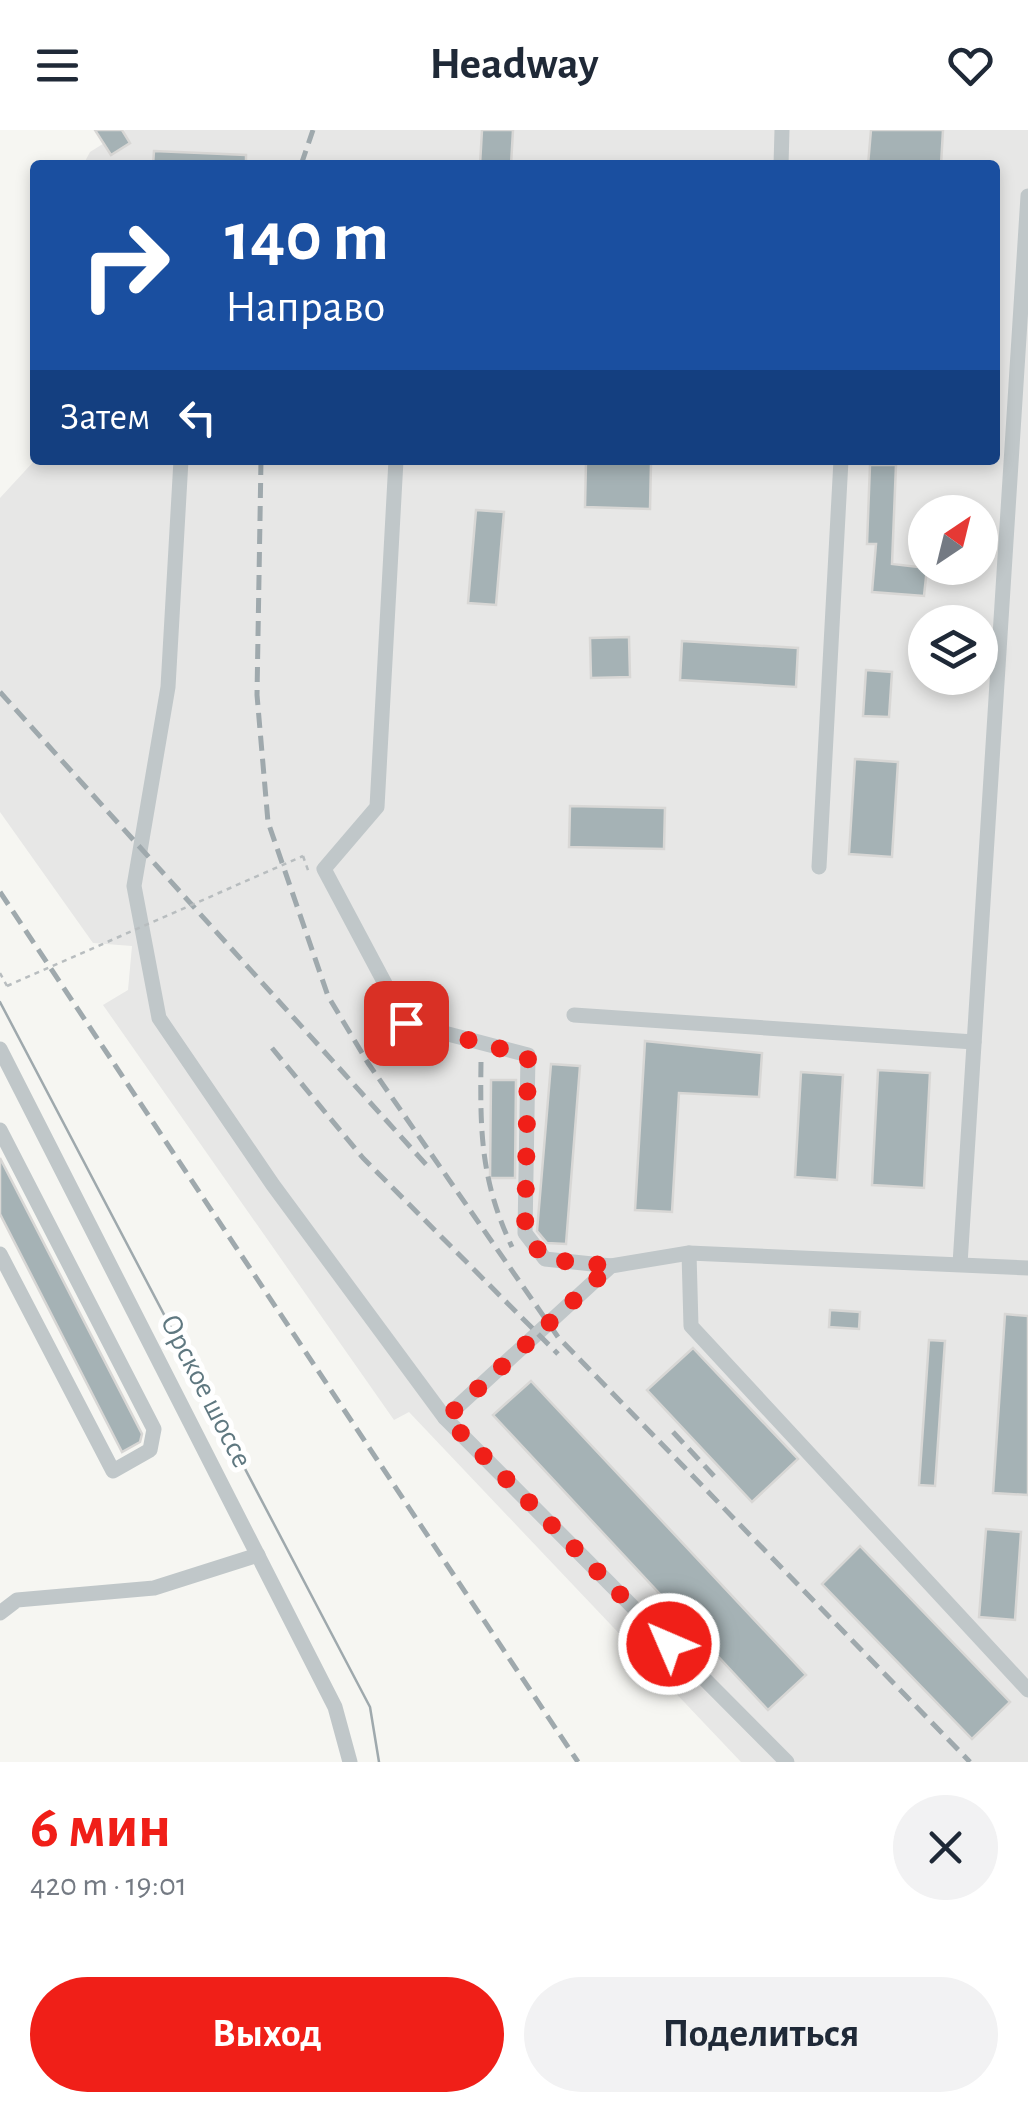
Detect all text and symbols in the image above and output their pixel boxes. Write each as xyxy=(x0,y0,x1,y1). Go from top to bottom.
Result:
icon: menu xyxy=(30,38,85,93)
icon: heart xyxy=(943,38,998,93)
text: Headway xyxy=(429,42,599,87)
icon: right xyxy=(60,200,190,330)
text: 140 m xyxy=(225,203,389,273)
text: Направо xyxy=(225,285,385,330)
icon: left xyxy=(170,390,225,445)
text: Затем xyxy=(60,399,150,437)
north arrow xyxy=(908,495,998,585)
map controls xyxy=(908,495,998,695)
button: layers xyxy=(908,605,998,695)
pin xyxy=(364,981,449,1066)
icon: arrive xyxy=(379,996,434,1051)
street label: Орское шоссе xyxy=(155,1310,257,1472)
position arrow xyxy=(617,1592,721,1696)
button: close xyxy=(893,1795,998,1900)
text: 6 мин xyxy=(30,1798,171,1858)
text: 420 m · 19:01 xyxy=(30,1869,187,1901)
button: Выход xyxy=(30,1977,504,2092)
button: Поделиться xyxy=(524,1977,998,2092)

